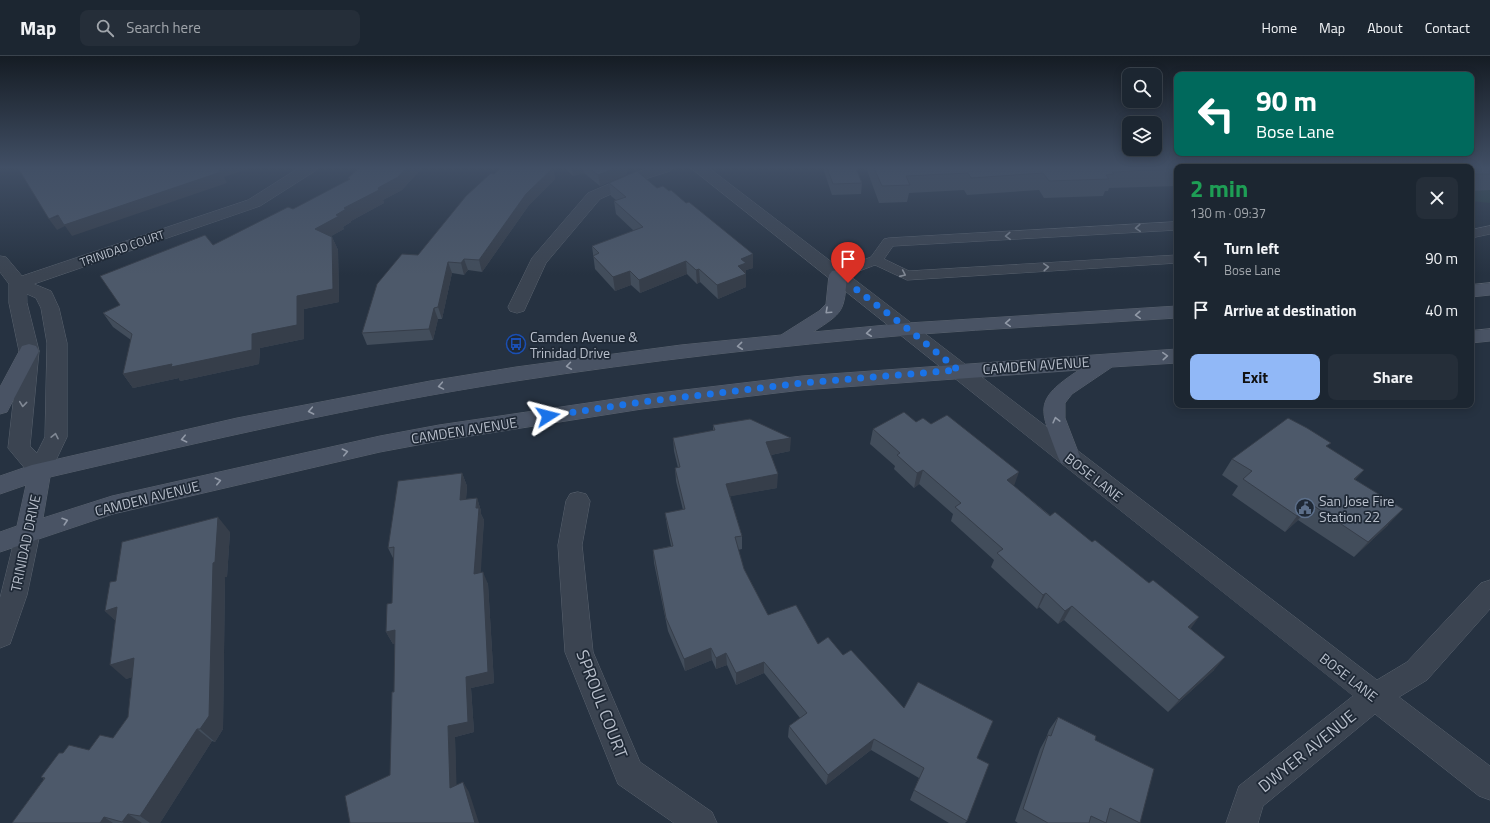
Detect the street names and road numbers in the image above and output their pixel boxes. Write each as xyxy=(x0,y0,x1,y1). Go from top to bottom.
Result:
street label: TRINIDAD COURT xyxy=(77,224,168,271)
street label: CAMDEN AVENUE xyxy=(982,351,1090,379)
street label: CAMDEN AVENUE xyxy=(409,411,519,449)
street label: BOSE LANE xyxy=(1061,448,1128,507)
street label: CAMDEN AVENUE xyxy=(92,475,202,521)
street label: TRINIDAD DRIVE xyxy=(4,492,46,593)
street label: SPROUL COURT xyxy=(569,646,635,762)
street label: BOSE LANE xyxy=(1316,648,1383,707)
street label: DWYER AVENUE xyxy=(1252,703,1362,799)

